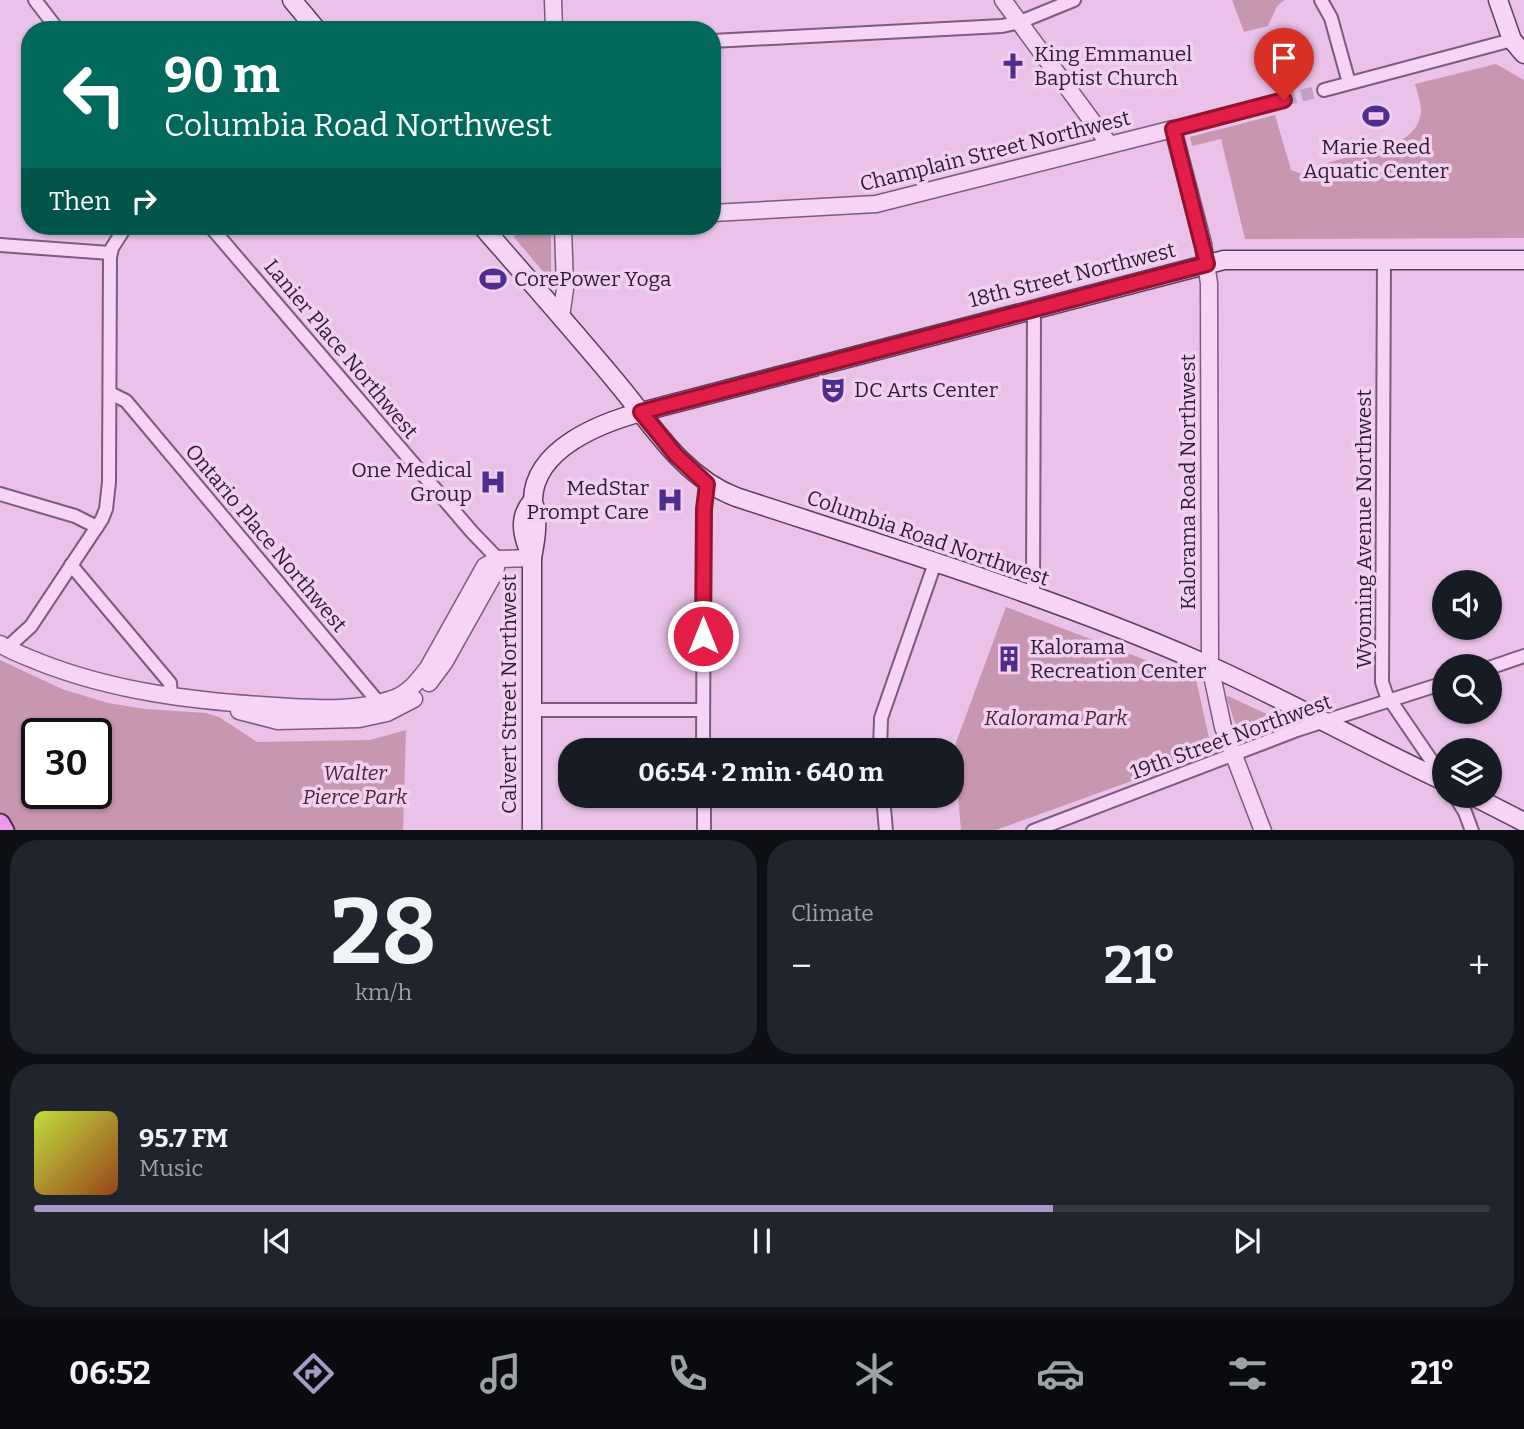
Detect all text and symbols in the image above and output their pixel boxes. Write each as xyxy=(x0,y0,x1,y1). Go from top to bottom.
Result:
pin xyxy=(1254,28,1314,100)
icon: arrive xyxy=(1265,39,1303,77)
place label: King Emmanuel Baptist Church xyxy=(1034,41,1192,91)
text: 90 m xyxy=(164,46,280,105)
icon: left xyxy=(49,49,140,140)
church icon: King Emmanuel Baptist Church xyxy=(998,51,1028,81)
sports icon: Marie Reed Aquatic Center xyxy=(1361,101,1391,131)
street label: Champlain Street Northwest xyxy=(857,105,1133,197)
text: Columbia Road Northwest xyxy=(164,106,552,144)
place label: Marie Reed Aquatic Center xyxy=(1303,134,1449,184)
icon: right xyxy=(125,182,163,220)
text: Then xyxy=(49,186,111,217)
street label: 18th Street Northwest xyxy=(966,237,1178,313)
street label: Lanier Place Northwest xyxy=(258,254,424,444)
sports icon: CorePower Yoga xyxy=(478,264,508,294)
place label: CorePower Yoga xyxy=(514,266,672,292)
street label: Kalorama Road Northwest xyxy=(1175,354,1201,610)
theatre icon: DC Arts Center xyxy=(818,375,848,405)
place label: DC Arts Center xyxy=(854,377,998,403)
street label: Wyoming Avenue Northwest xyxy=(1351,389,1377,669)
street label: Ontario Place Northwest xyxy=(180,439,353,638)
place label: One Medical Group xyxy=(351,457,472,507)
hospital icon: One Medical Group xyxy=(478,467,508,497)
place label: MedStar Prompt Care xyxy=(527,475,649,525)
street label: Columbia Road Northwest xyxy=(803,484,1053,592)
hospital icon: MedStar Prompt Care xyxy=(655,485,685,515)
map controls xyxy=(1432,570,1502,808)
button: sound xyxy=(1432,570,1502,640)
street label: Calvert Street Northwest xyxy=(496,574,522,814)
position arrow xyxy=(666,599,740,673)
place label: Kalorama Recreation Center xyxy=(1030,634,1206,684)
building icon: Kalorama Recreation Center xyxy=(994,644,1024,674)
button: search xyxy=(1432,654,1502,724)
street label: 19th Street Northwest xyxy=(1127,688,1335,785)
park label: Kalorama Park xyxy=(984,705,1128,731)
speed limit sign: 30 xyxy=(21,718,112,809)
button: layers xyxy=(1432,738,1502,808)
text: 06:54 · 2 min · 640 m xyxy=(638,757,884,788)
park label: Walter Pierce Park xyxy=(303,760,408,810)
text: 28 xyxy=(330,878,437,987)
text: Climate xyxy=(791,899,874,927)
text: 21° xyxy=(1104,934,1176,997)
text: − xyxy=(791,943,812,989)
text: + xyxy=(1468,943,1490,989)
text: km/h xyxy=(355,978,412,1006)
text: 95.7 FM xyxy=(139,1123,228,1154)
text: Music xyxy=(139,1154,203,1182)
icon: previous xyxy=(258,1222,296,1260)
icon: pause xyxy=(743,1222,781,1260)
icon: next xyxy=(1228,1222,1266,1260)
icon: directions xyxy=(289,1349,338,1398)
icon: music xyxy=(476,1349,525,1398)
icon: phone xyxy=(663,1349,712,1398)
icon: climate xyxy=(850,1349,899,1398)
icon: car xyxy=(1036,1349,1085,1398)
icon: filters xyxy=(1223,1349,1272,1398)
text: 06:52 xyxy=(69,1354,151,1392)
text: 21° xyxy=(1410,1354,1455,1392)

